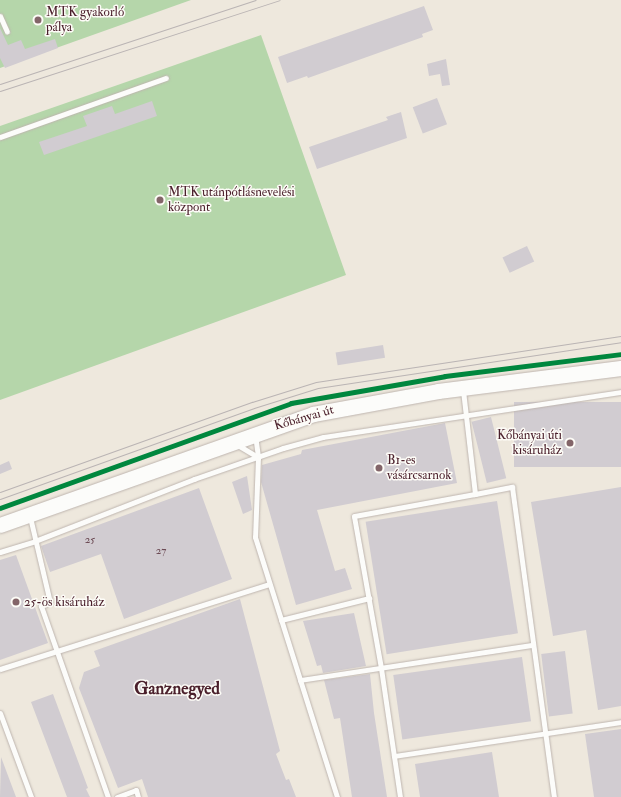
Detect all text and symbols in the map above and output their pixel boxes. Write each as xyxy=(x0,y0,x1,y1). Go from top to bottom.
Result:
place label: MTK gyakorló pálya xyxy=(46,5,124,36)
marker: MTK gyakorló pálya xyxy=(33,15,43,25)
place label: MTK utánpótlásnevelési központ xyxy=(168,185,295,216)
marker: MTK utánpótlásnevelési központ xyxy=(155,195,165,205)
street label: Kőbányai út xyxy=(272,402,336,434)
place label: Kőbányai úti kisáruház xyxy=(497,428,562,459)
marker: Kőbányai úti kisáruház xyxy=(565,438,575,448)
place label: B1-es vásárcsarnok xyxy=(387,453,451,484)
marker: B1-es vásárcsarnok xyxy=(374,463,384,473)
house number: 25 xyxy=(85,533,95,547)
house number: 27 xyxy=(156,544,166,558)
place label: 25-ös kisáruház xyxy=(24,594,105,610)
marker: 25-ös kisáruház xyxy=(11,597,21,607)
district label: Ganznegyed xyxy=(134,679,220,699)

